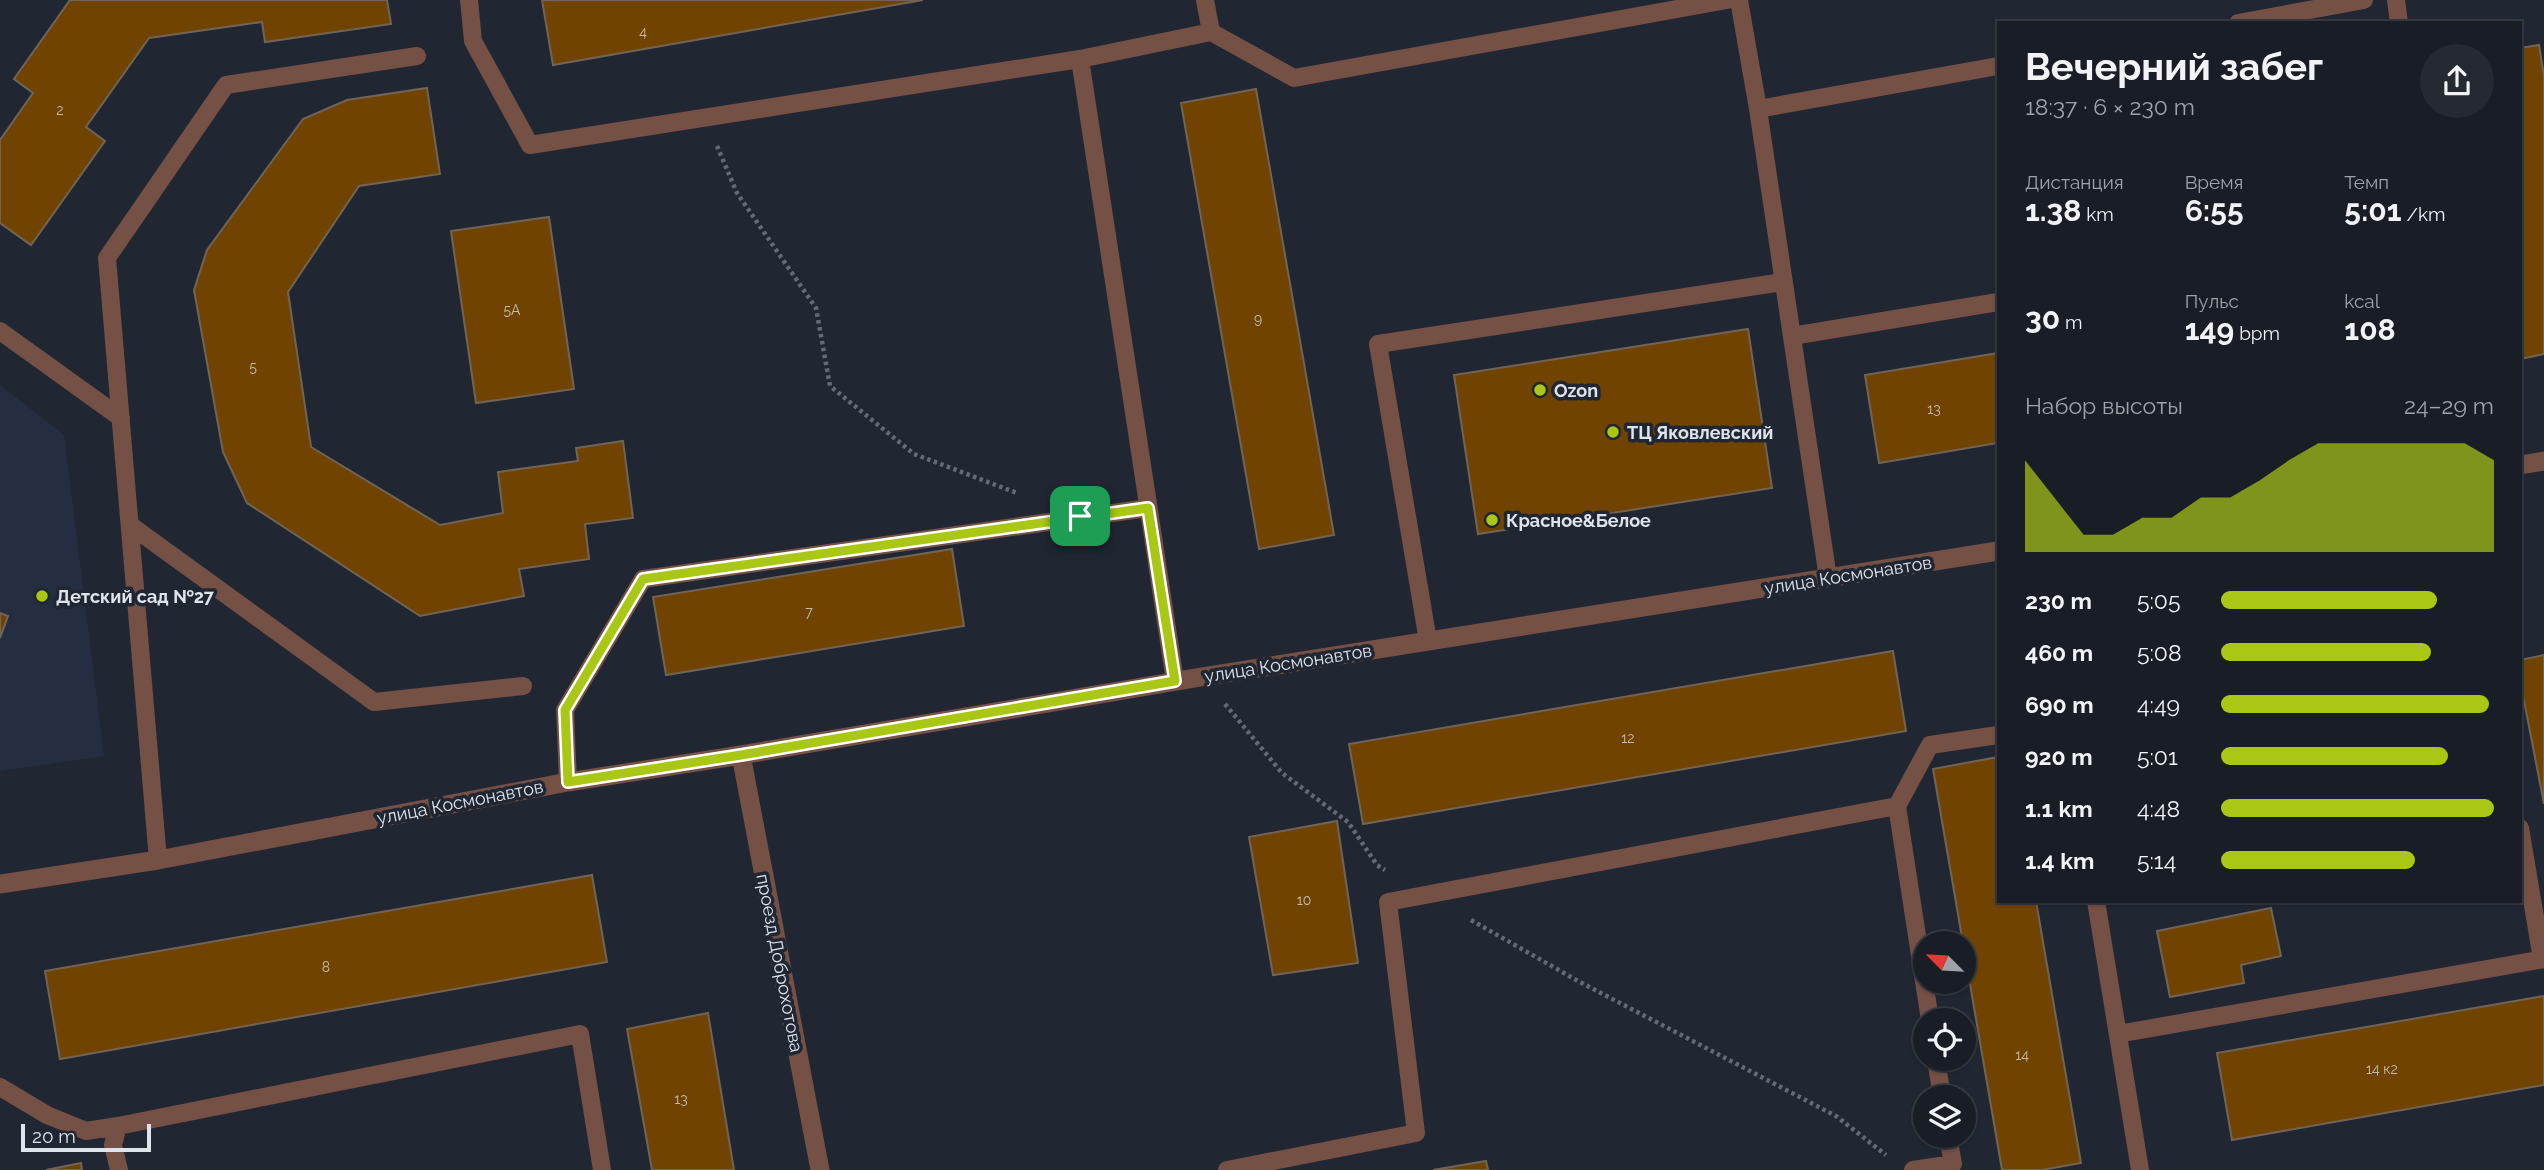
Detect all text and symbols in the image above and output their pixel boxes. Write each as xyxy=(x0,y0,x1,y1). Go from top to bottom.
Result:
house number: 4 xyxy=(639,24,647,40)
text: Вечерний забег xyxy=(2025,44,2323,89)
button: share xyxy=(2420,44,2494,118)
text: 18:37 · 6 × 230 m xyxy=(2025,93,2195,120)
house number: 2 xyxy=(56,102,64,118)
text: Дистанция xyxy=(2025,171,2124,193)
text: Время xyxy=(2185,171,2243,193)
text: Темп xyxy=(2344,171,2389,193)
text: 1.38 xyxy=(2025,193,2081,228)
text: 6:55 xyxy=(2185,193,2244,228)
text: 5:01 xyxy=(2344,193,2402,228)
text: km xyxy=(2081,203,2114,225)
text: /km xyxy=(2402,203,2445,225)
text: Пульс xyxy=(2185,290,2239,312)
text: kcal xyxy=(2344,290,2380,312)
text: 30 xyxy=(2025,301,2060,336)
house number: 5А xyxy=(503,302,521,318)
house number: 9 xyxy=(1254,311,1262,327)
text: m xyxy=(2060,311,2082,333)
text: 149 xyxy=(2185,312,2234,347)
text: 108 xyxy=(2344,312,2396,347)
text: bpm xyxy=(2234,322,2280,344)
house number: 5 xyxy=(249,359,257,375)
place label: Ozon xyxy=(1554,380,1598,401)
marker: Ozon xyxy=(1532,382,1548,398)
text: Набор высоты xyxy=(2025,392,2183,419)
text: 24–29 m xyxy=(2404,392,2494,419)
house number: 13 xyxy=(1927,401,1941,417)
place label: ТЦ Яковлевский xyxy=(1627,422,1773,443)
marker: ТЦ Яковлевский xyxy=(1605,424,1621,440)
pin xyxy=(1050,486,1110,546)
icon: arrive xyxy=(1061,497,1099,535)
place label: Красное&Белое xyxy=(1506,510,1651,531)
marker: Красное&Белое xyxy=(1484,512,1500,528)
street label: улица Космонавтов xyxy=(1763,551,1933,599)
place label: Детский сад №27 xyxy=(56,586,215,607)
text: 230 m xyxy=(2025,587,2092,614)
text: 5:05 xyxy=(2137,587,2180,614)
marker: Детский сад №27 xyxy=(34,588,50,604)
house number: 7 xyxy=(805,604,813,620)
street label: улица Космонавтов xyxy=(1203,639,1373,687)
text: 460 m xyxy=(2025,639,2093,666)
text: 5:08 xyxy=(2137,639,2182,666)
text: 690 m xyxy=(2025,691,2094,718)
text: 4:49 xyxy=(2137,691,2180,718)
house number: 12 xyxy=(1621,730,1635,746)
text: 920 m xyxy=(2025,743,2093,770)
text: 5:01 xyxy=(2137,743,2178,770)
street label: улица Космонавтов xyxy=(375,776,545,828)
text: 1.1 km xyxy=(2025,795,2093,822)
text: 4:48 xyxy=(2137,795,2180,822)
text: 1.4 km xyxy=(2025,847,2094,874)
text: 5:14 xyxy=(2137,847,2176,874)
street label: проезд Доброхотова xyxy=(752,872,808,1054)
house number: 10 xyxy=(1297,892,1311,908)
north arrow xyxy=(1913,931,1976,994)
map controls xyxy=(1913,931,1976,1148)
house number: 8 xyxy=(322,959,330,975)
button: locate xyxy=(1913,1008,1976,1071)
house number: 14 xyxy=(2015,1047,2029,1063)
house number: 14 к2 xyxy=(2366,1061,2398,1077)
button: layers xyxy=(1913,1085,1976,1148)
house number: 13 xyxy=(674,1091,688,1107)
scale bar xyxy=(21,1121,150,1153)
text: 20 m xyxy=(32,1125,76,1147)

